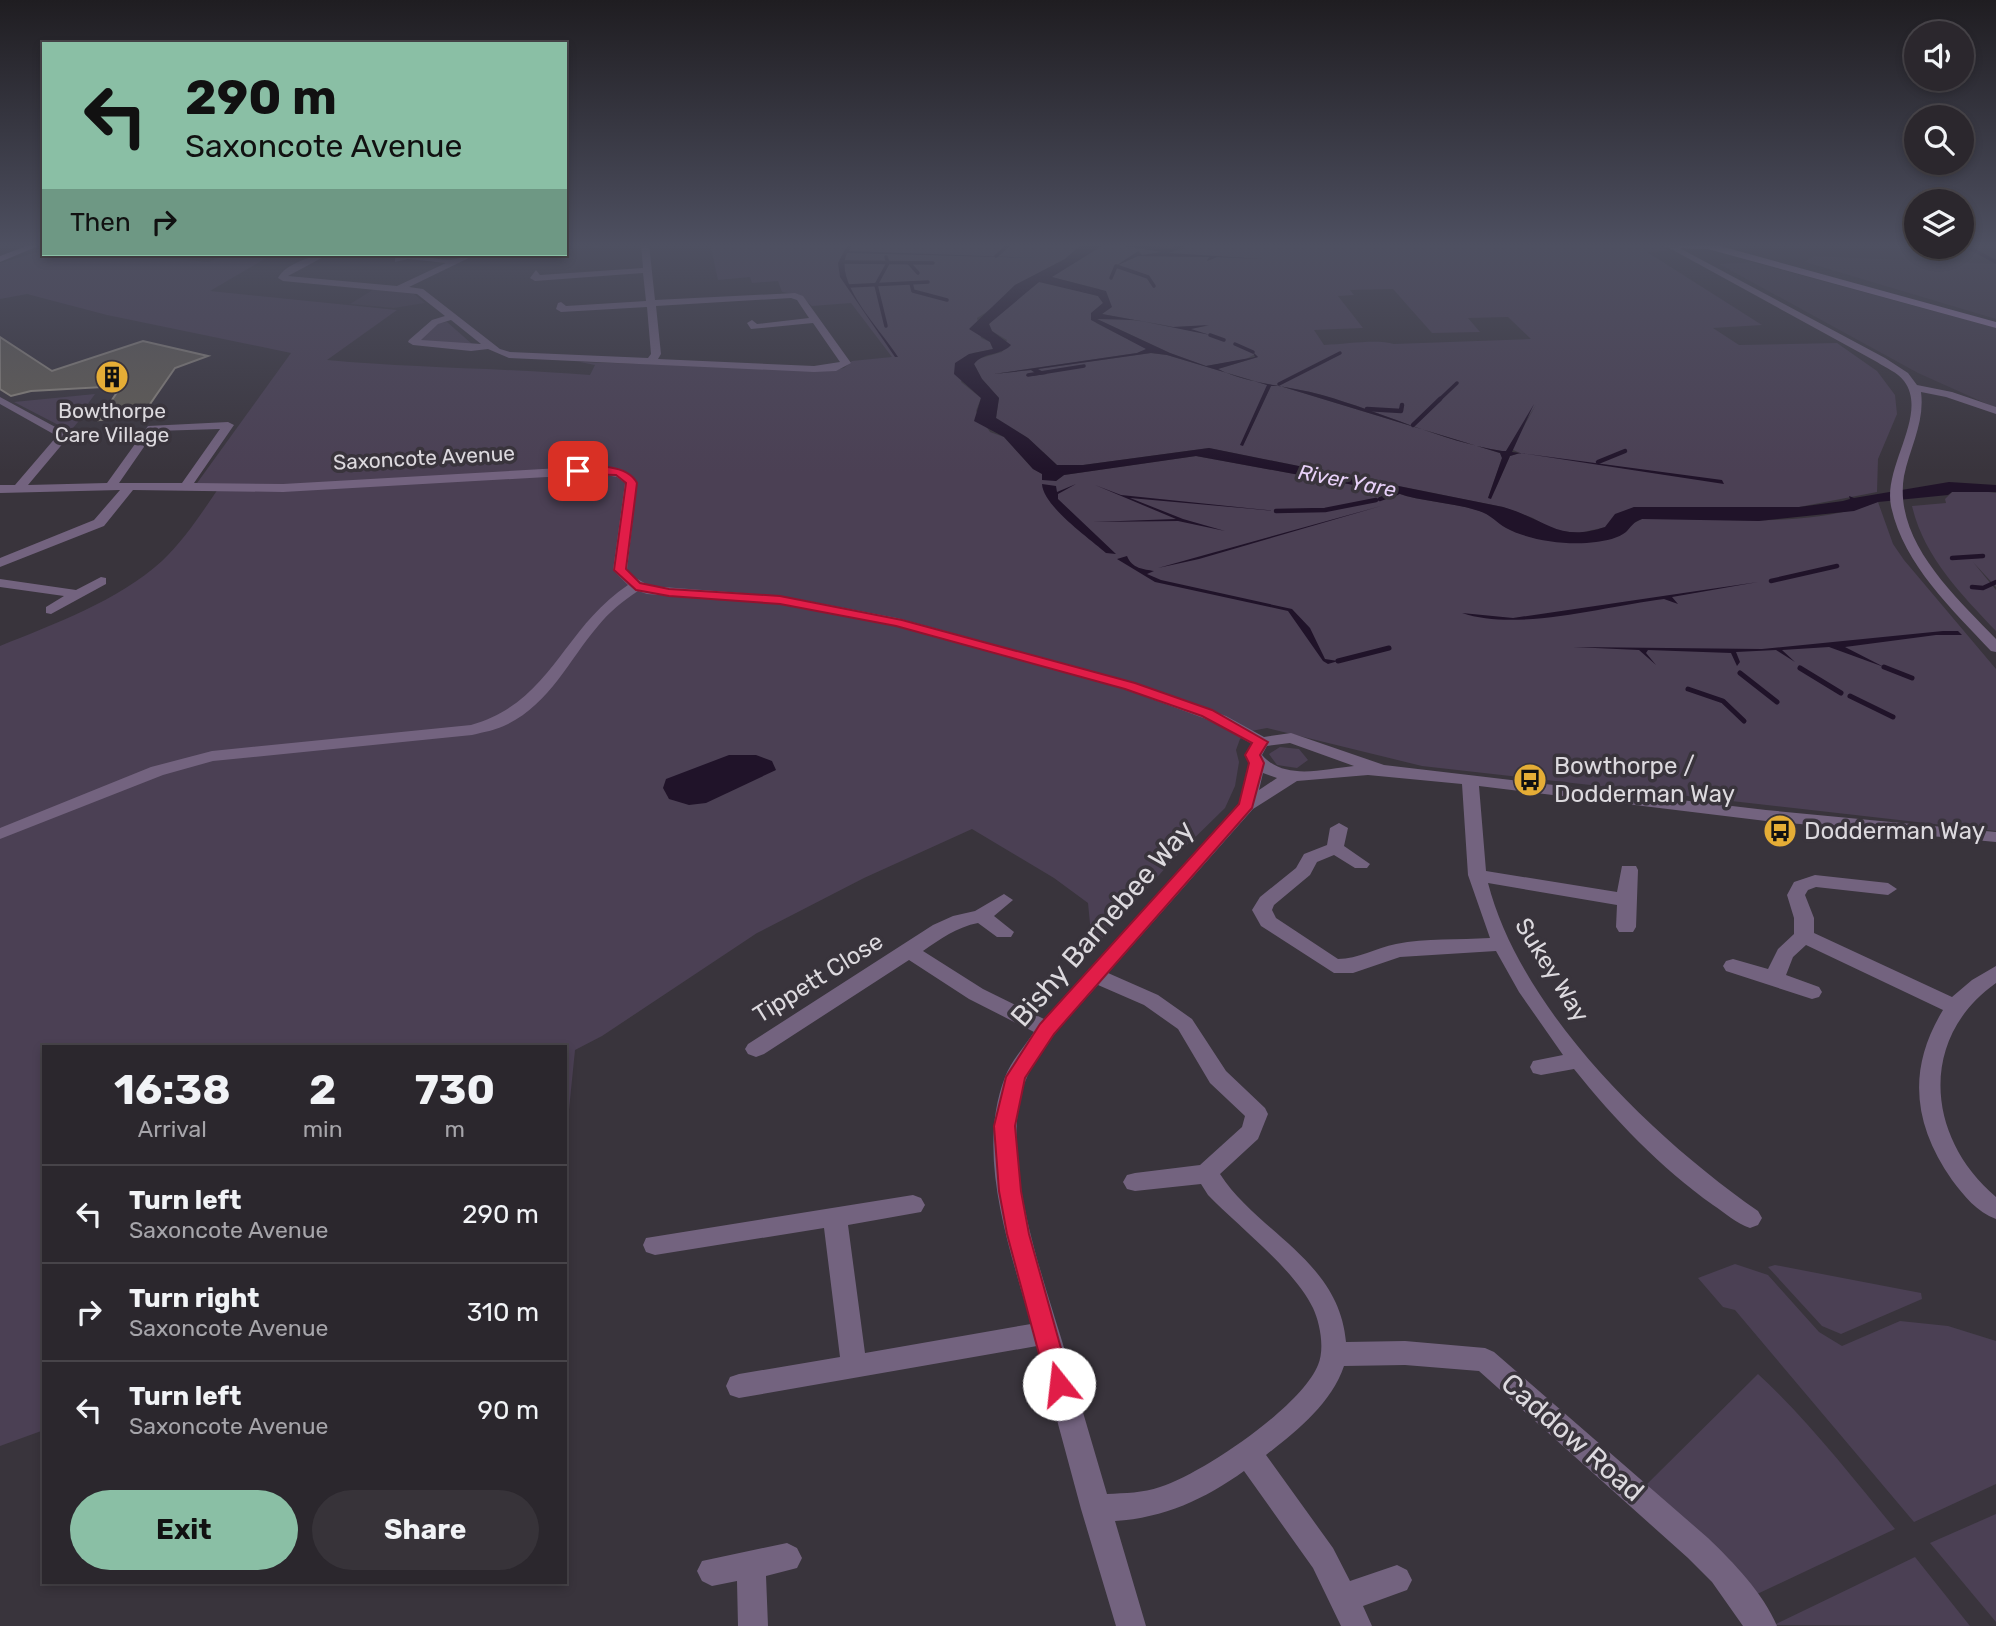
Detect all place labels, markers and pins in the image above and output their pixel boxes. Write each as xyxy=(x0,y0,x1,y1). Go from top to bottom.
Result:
building icon: Bowthorpe Care Village xyxy=(93,358,131,396)
place label: Bowthorpe Care Village xyxy=(55,398,169,447)
pin xyxy=(548,441,608,501)
place label: Bowthorpe / Dodderman Way xyxy=(1554,752,1735,808)
bus stop icon: Bowthorpe / Dodderman Way xyxy=(1511,761,1549,799)
bus stop icon: Dodderman Way xyxy=(1761,812,1799,850)
place label: Dodderman Way xyxy=(1804,817,1985,845)

